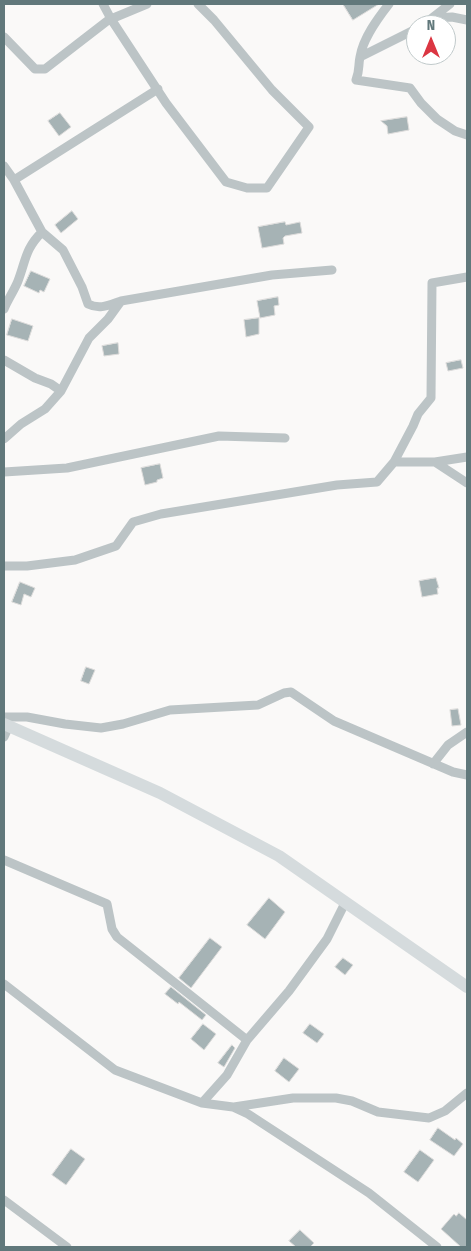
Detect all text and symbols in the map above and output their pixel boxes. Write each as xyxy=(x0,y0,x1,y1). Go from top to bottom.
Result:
north arrow xyxy=(406,15,456,65)
text: N xyxy=(427,17,435,34)

